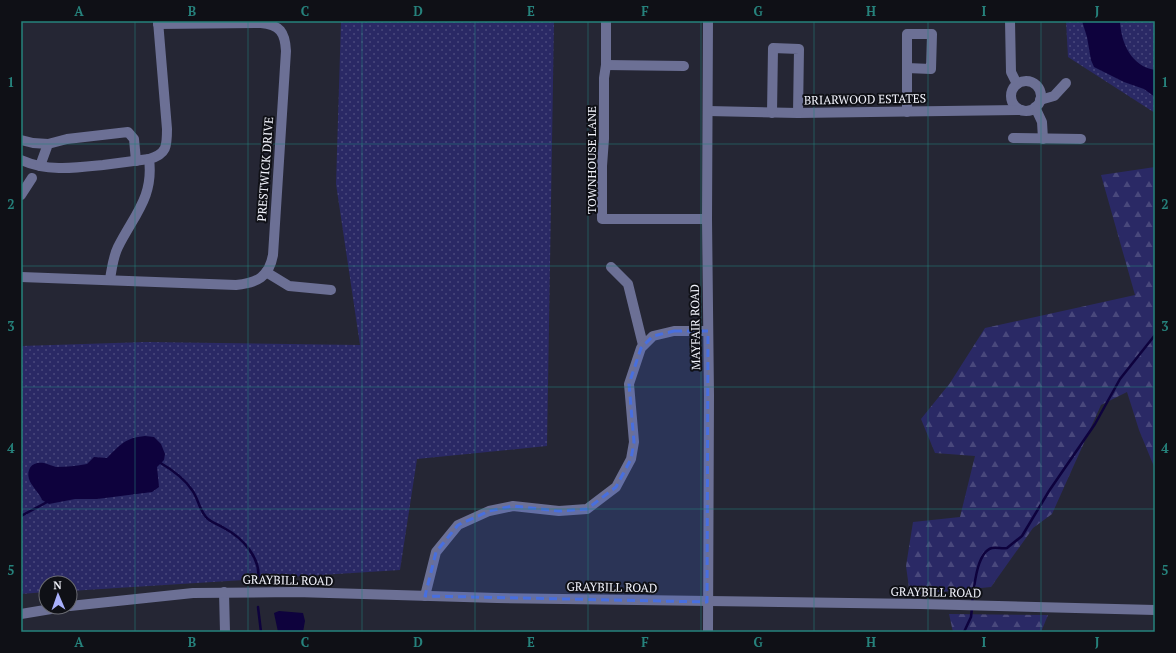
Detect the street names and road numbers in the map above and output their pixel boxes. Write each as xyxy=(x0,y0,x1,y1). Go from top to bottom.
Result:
street label: BRIARWOOD ESTATES xyxy=(804,90,926,108)
street label: TOWNHOUSE LANE xyxy=(584,106,599,214)
street label: PRESTWICK DRIVE xyxy=(254,116,276,222)
street label: MAYFAIR ROAD xyxy=(687,284,703,370)
street label: GRAYBILL ROAD xyxy=(243,572,333,588)
street label: GRAYBILL ROAD xyxy=(567,579,657,595)
street label: GRAYBILL ROAD xyxy=(891,584,981,600)

